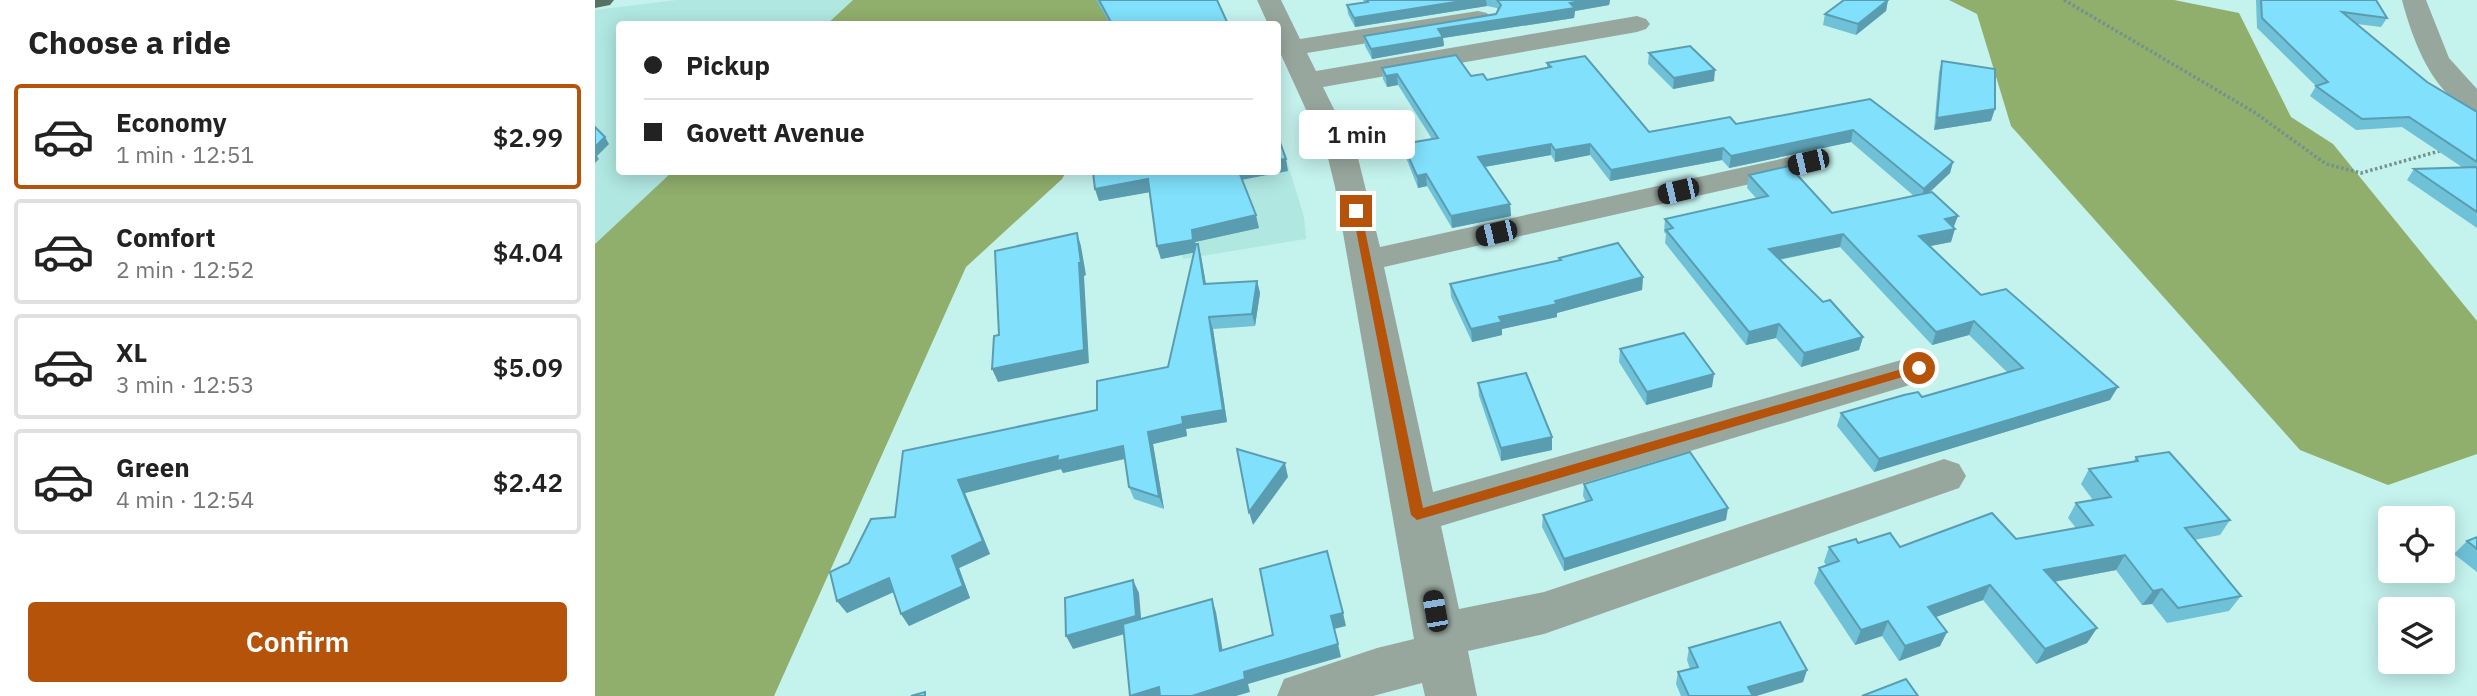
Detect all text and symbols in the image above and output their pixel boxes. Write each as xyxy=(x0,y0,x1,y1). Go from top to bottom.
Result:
text: Choose a ride xyxy=(28,21,231,63)
text: Pickup xyxy=(686,48,770,82)
icon: car xyxy=(32,105,95,168)
text: Economy xyxy=(116,105,227,139)
callout: 1 min xyxy=(1298,110,1414,158)
text: Govett Avenue xyxy=(686,115,865,149)
text: 1 min xyxy=(1327,119,1387,149)
text: $2.99 xyxy=(493,120,563,154)
text: 1 min · 12:51 xyxy=(116,139,254,169)
car xyxy=(1786,147,1831,177)
car xyxy=(1656,176,1701,206)
route end xyxy=(1340,195,1372,227)
car xyxy=(1474,218,1519,248)
icon: car xyxy=(32,220,95,283)
text: Comfort xyxy=(116,220,215,254)
text: $4.04 xyxy=(493,235,563,269)
text: 2 min · 12:52 xyxy=(116,254,254,284)
icon: car xyxy=(32,335,95,398)
text: XL xyxy=(116,335,147,369)
text: $5.09 xyxy=(493,350,563,384)
route start xyxy=(1903,352,1935,384)
text: 3 min · 12:53 xyxy=(116,369,254,399)
icon: car xyxy=(32,450,95,513)
text: Green xyxy=(116,450,190,484)
text: $2.42 xyxy=(493,465,563,499)
text: 4 min · 12:54 xyxy=(116,484,254,514)
map controls xyxy=(2378,506,2455,674)
button: locate xyxy=(2378,506,2455,583)
car xyxy=(1422,588,1449,634)
button: layers xyxy=(2378,597,2455,674)
button: Confirm xyxy=(28,602,567,682)

